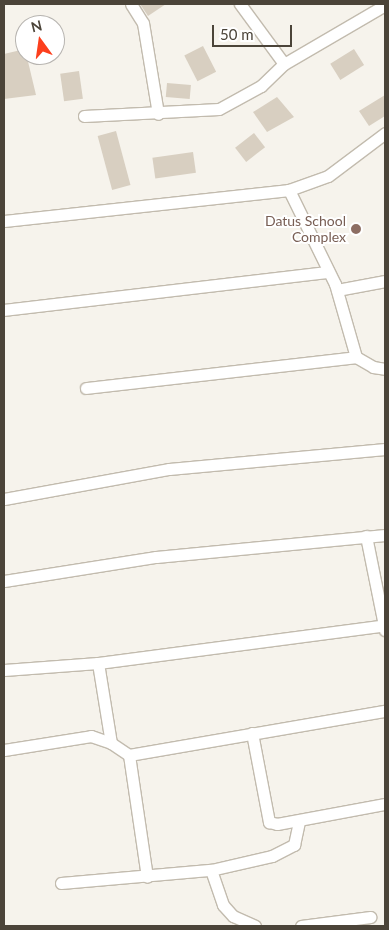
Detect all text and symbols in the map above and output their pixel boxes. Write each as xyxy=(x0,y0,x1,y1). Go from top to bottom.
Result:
north arrow xyxy=(15,15,65,65)
scale bar xyxy=(214,15,294,47)
text: N xyxy=(29,16,44,35)
text: 50 m xyxy=(220,25,254,43)
place label: Datus School Complex xyxy=(265,213,346,246)
marker: Datus School Complex xyxy=(350,223,362,235)

